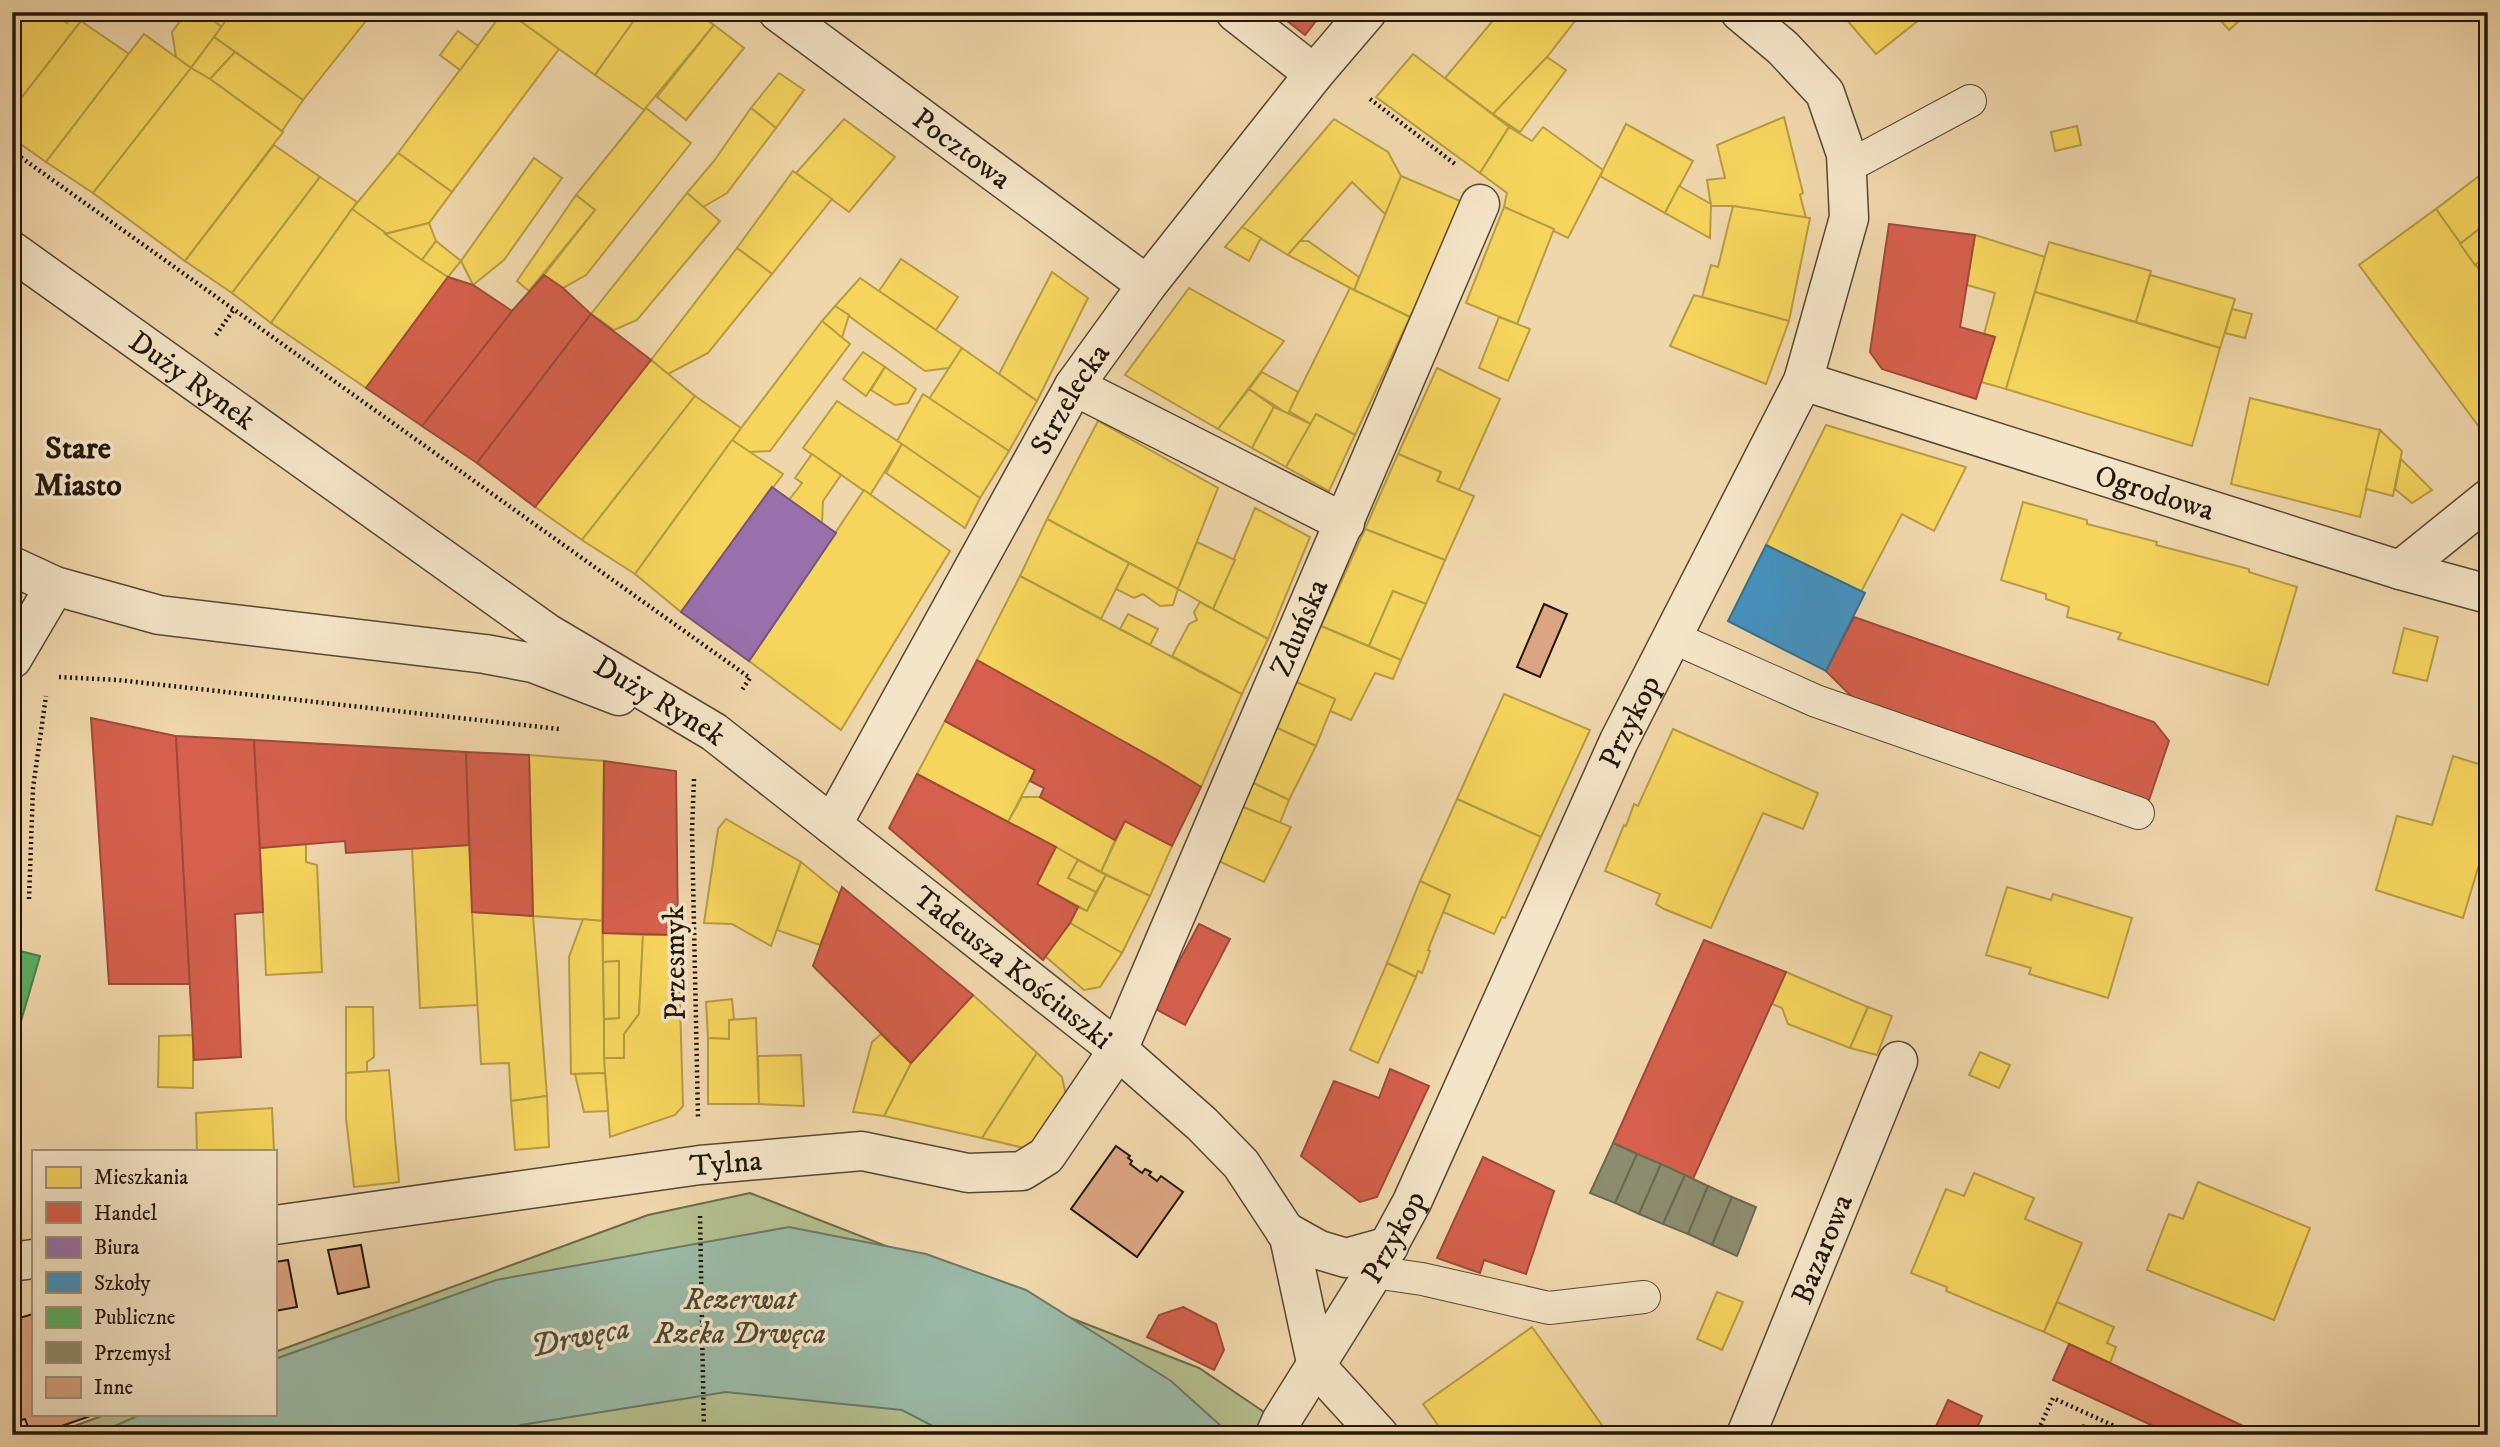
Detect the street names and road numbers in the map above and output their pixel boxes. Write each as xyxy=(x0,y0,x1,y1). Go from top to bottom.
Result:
street label: Pocztowa xyxy=(905,101,1018,198)
street label: Duży Rynek xyxy=(121,323,263,439)
street label: Strzelecka xyxy=(1023,336,1119,462)
street label: Ogrodowa xyxy=(2090,458,2219,530)
street label: Zduńska xyxy=(1263,574,1337,682)
street label: Duży Rynek xyxy=(587,648,733,755)
street label: Przykop xyxy=(1592,669,1670,774)
street label: Tadeusza Kościuszki xyxy=(905,879,1119,1058)
street label: Przesmyk xyxy=(656,905,695,1021)
street label: Tylna xyxy=(688,1143,764,1186)
street label: Przykop xyxy=(1354,1186,1434,1291)
street label: Bazarowa xyxy=(1784,1189,1862,1310)

